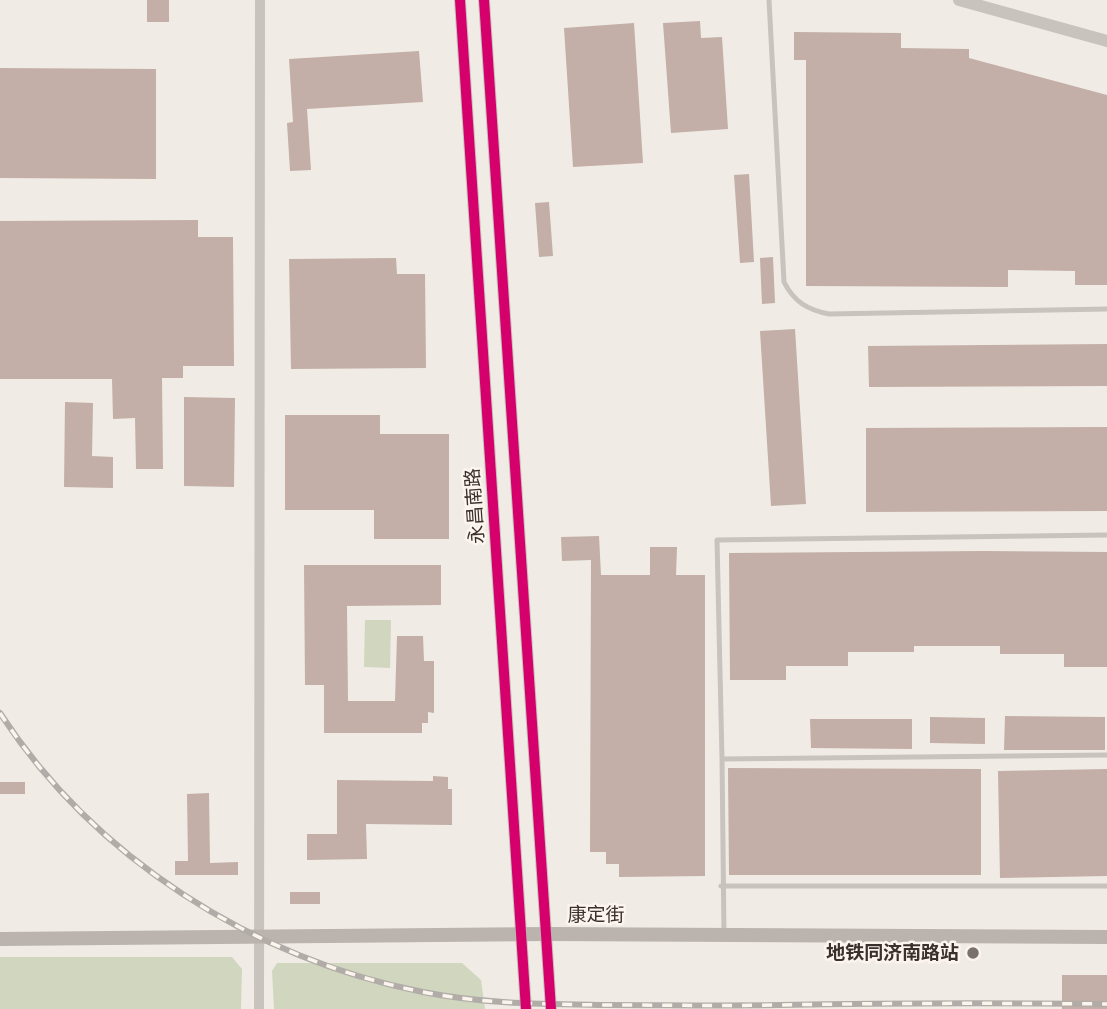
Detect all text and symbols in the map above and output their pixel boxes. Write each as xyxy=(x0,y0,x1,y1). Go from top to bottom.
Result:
street label: 永昌南路 xyxy=(461,467,489,545)
street label: 康定街 xyxy=(568,904,624,926)
place label: 地铁同济南路站 xyxy=(826,942,959,964)
marker: 地铁同济南路站 xyxy=(965,945,981,961)

